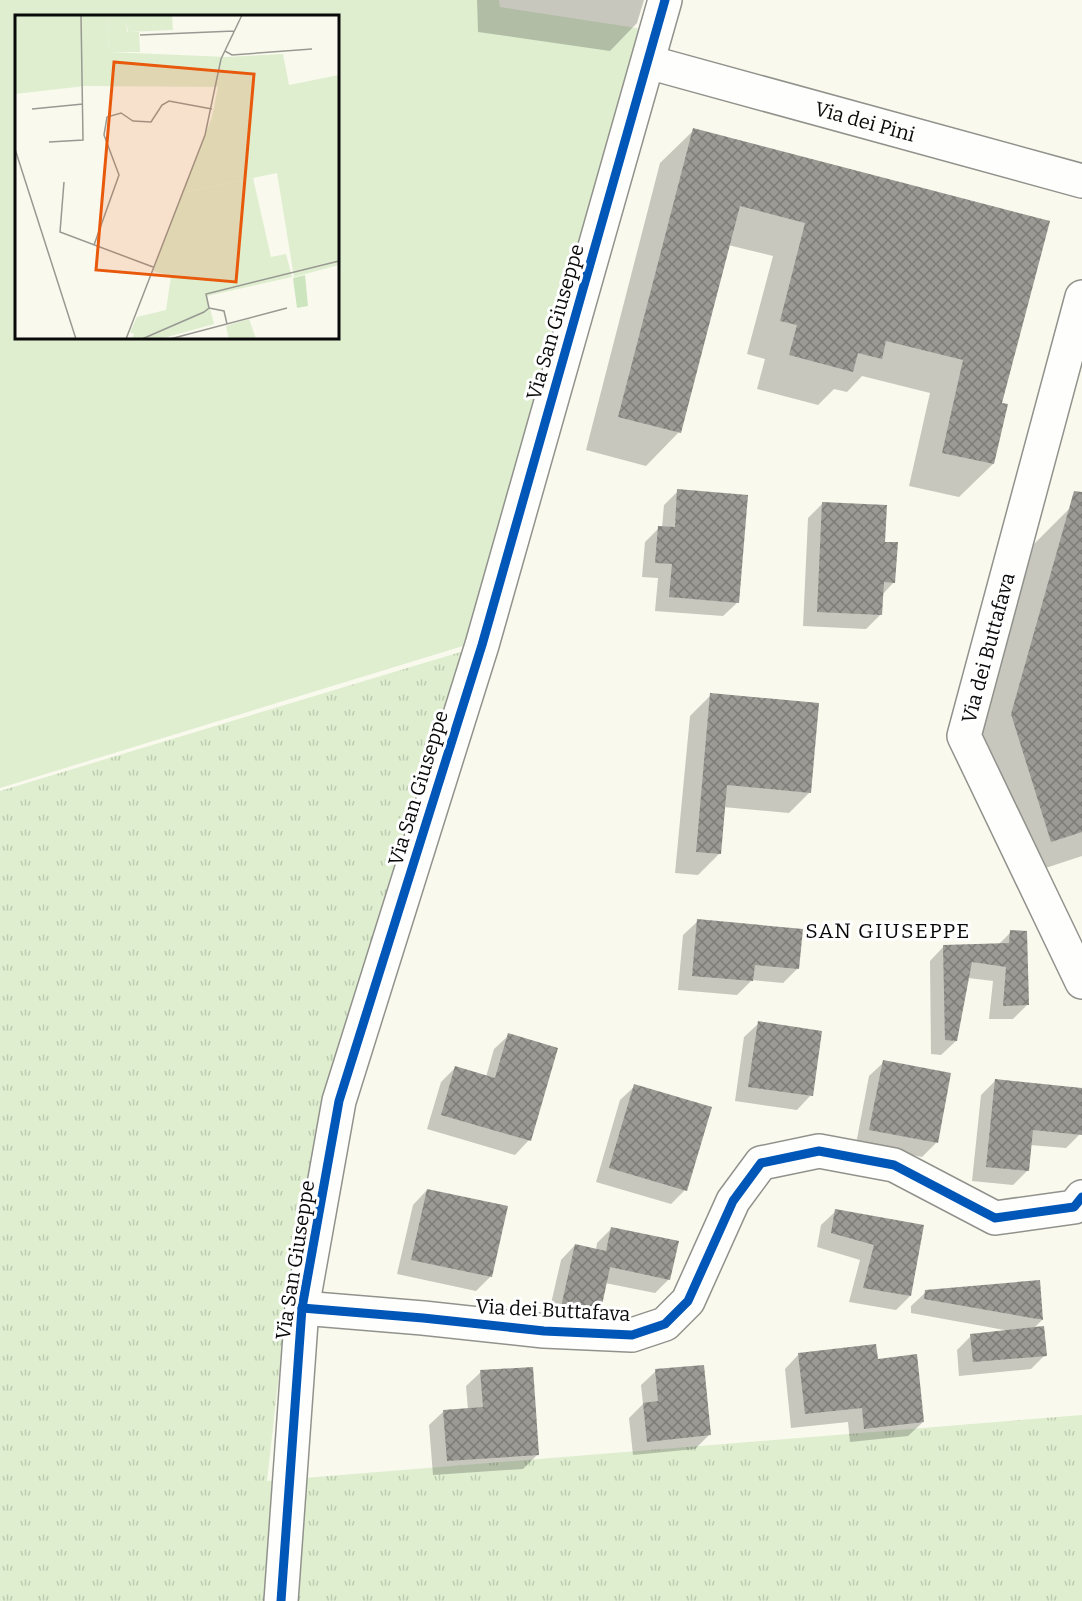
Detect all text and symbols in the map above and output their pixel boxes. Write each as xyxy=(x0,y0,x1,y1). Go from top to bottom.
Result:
inset map xyxy=(15,15,339,339)
street label: Via dei Pini xyxy=(812,96,918,147)
street label: Via San Giuseppe xyxy=(521,241,589,403)
street label: Via dei Buttafava xyxy=(956,570,1020,726)
street label: Via San Giuseppe xyxy=(383,707,453,869)
district label: SAN GIUSEPPE xyxy=(805,918,971,944)
street label: Via San Giuseppe xyxy=(271,1179,319,1341)
street label: Via dei Buttafava xyxy=(475,1294,631,1326)

